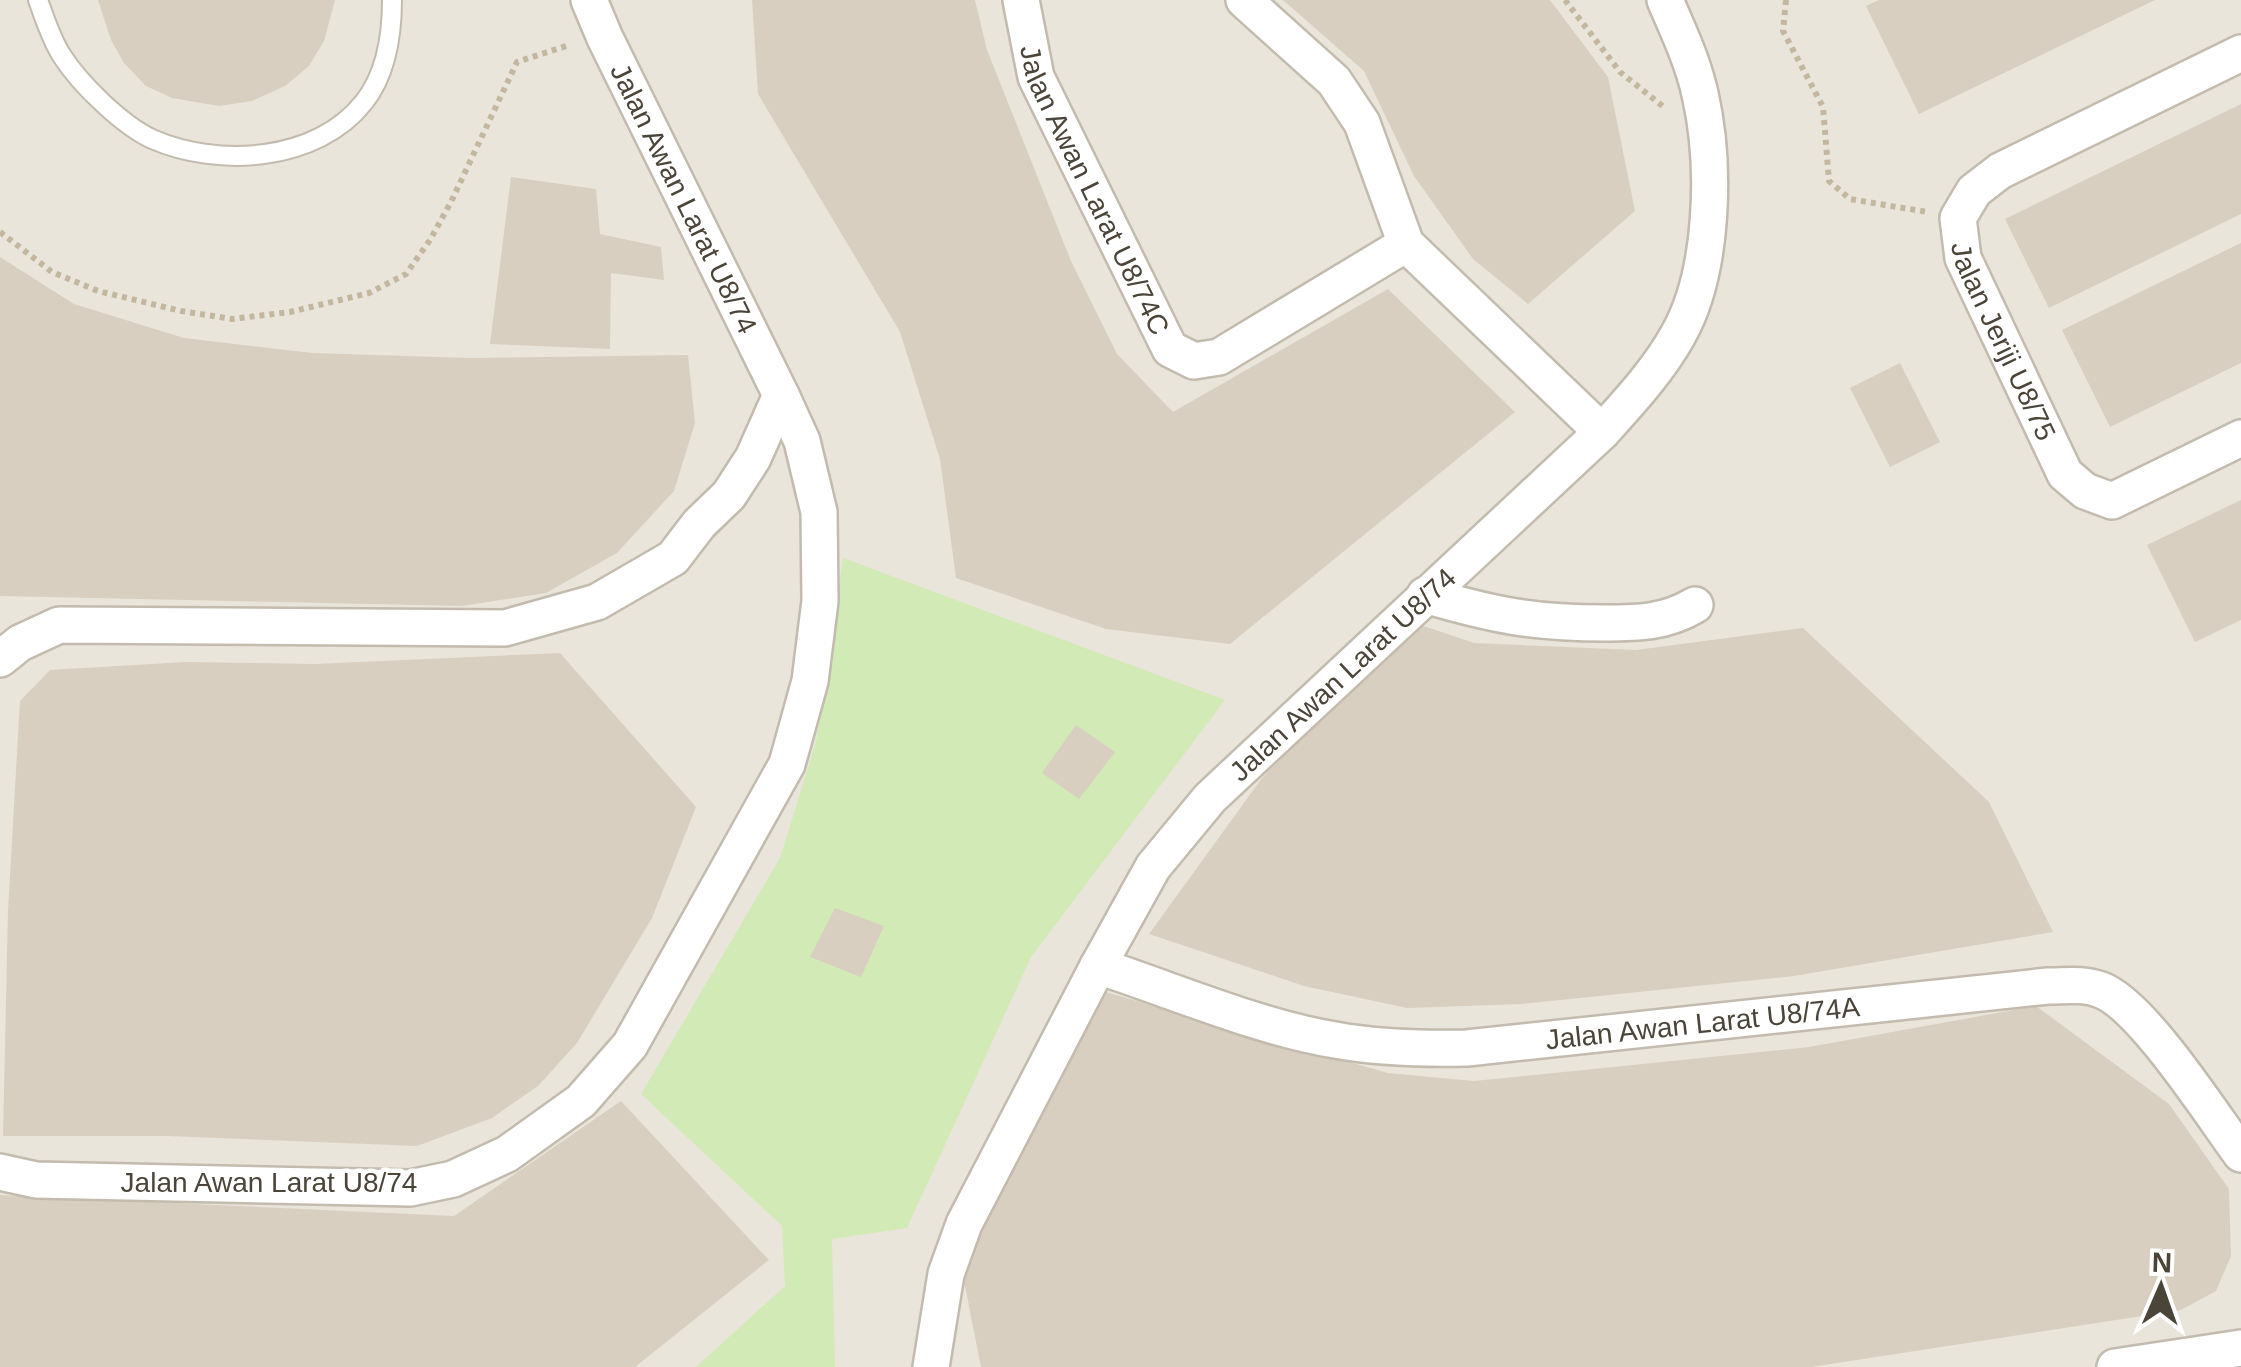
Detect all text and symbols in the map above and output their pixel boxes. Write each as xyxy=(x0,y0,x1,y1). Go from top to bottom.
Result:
street label: Jalan Awan Larat U8/74C xyxy=(1014,43,1175,340)
street label: Jalan Awan Larat U8/74 xyxy=(604,59,763,339)
street label: Jalan Jeriji U8/75 xyxy=(1945,241,2062,445)
street label: Jalan Awan Larat U8/74 xyxy=(1224,562,1462,787)
street label: Jalan Awan Larat U8/74A xyxy=(1544,991,1862,1056)
street label: Jalan Awan Larat U8/74 xyxy=(121,1167,417,1198)
north arrow xyxy=(2111,1237,2211,1337)
text: N xyxy=(2151,1247,2173,1278)

